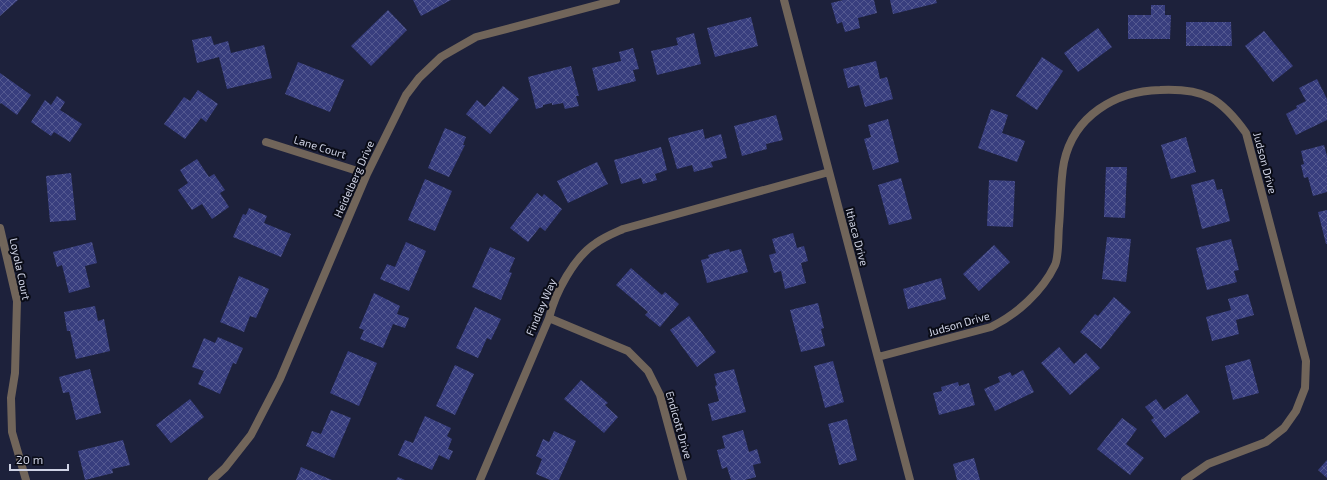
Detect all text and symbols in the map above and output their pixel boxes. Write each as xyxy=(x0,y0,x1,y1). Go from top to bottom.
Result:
street label: Judson Drive xyxy=(1251,131,1280,195)
street label: Lane Court xyxy=(293,132,348,161)
street label: Heidelberg Drive xyxy=(331,138,376,219)
street label: Ithaca Drive xyxy=(844,206,871,267)
street label: Loyola Court xyxy=(8,237,33,301)
street label: Findlay Way xyxy=(523,276,558,337)
street label: Judson Drive xyxy=(927,309,991,338)
street label: Endicott Drive xyxy=(664,389,695,460)
scale bar xyxy=(10,446,68,472)
text: 20 m xyxy=(16,452,43,466)

